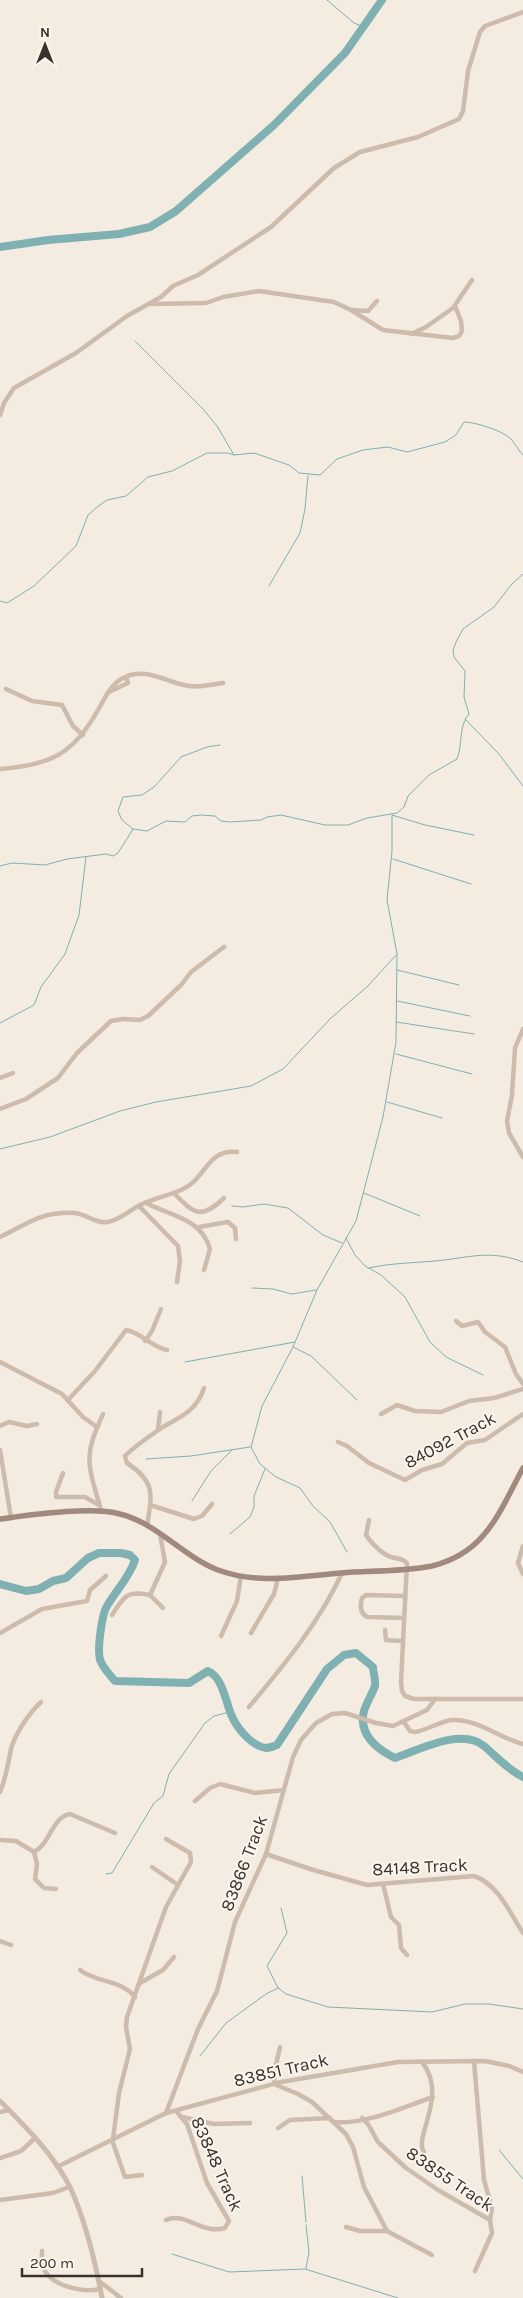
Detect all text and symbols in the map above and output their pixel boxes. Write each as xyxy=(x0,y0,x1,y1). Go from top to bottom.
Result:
north arrow xyxy=(20,20,70,70)
text: N xyxy=(40,24,50,41)
street label: 84092 Track xyxy=(400,1407,500,1473)
street label: 83866 Track xyxy=(216,1812,272,1914)
street label: 84148 Track xyxy=(371,1854,469,1880)
street label: 83851 Track xyxy=(231,2048,331,2092)
street label: 83848 Track xyxy=(186,2113,248,2215)
street label: 83855 Track xyxy=(402,2142,498,2216)
scale bar xyxy=(22,2246,142,2278)
text: 200 m xyxy=(30,2254,74,2272)

